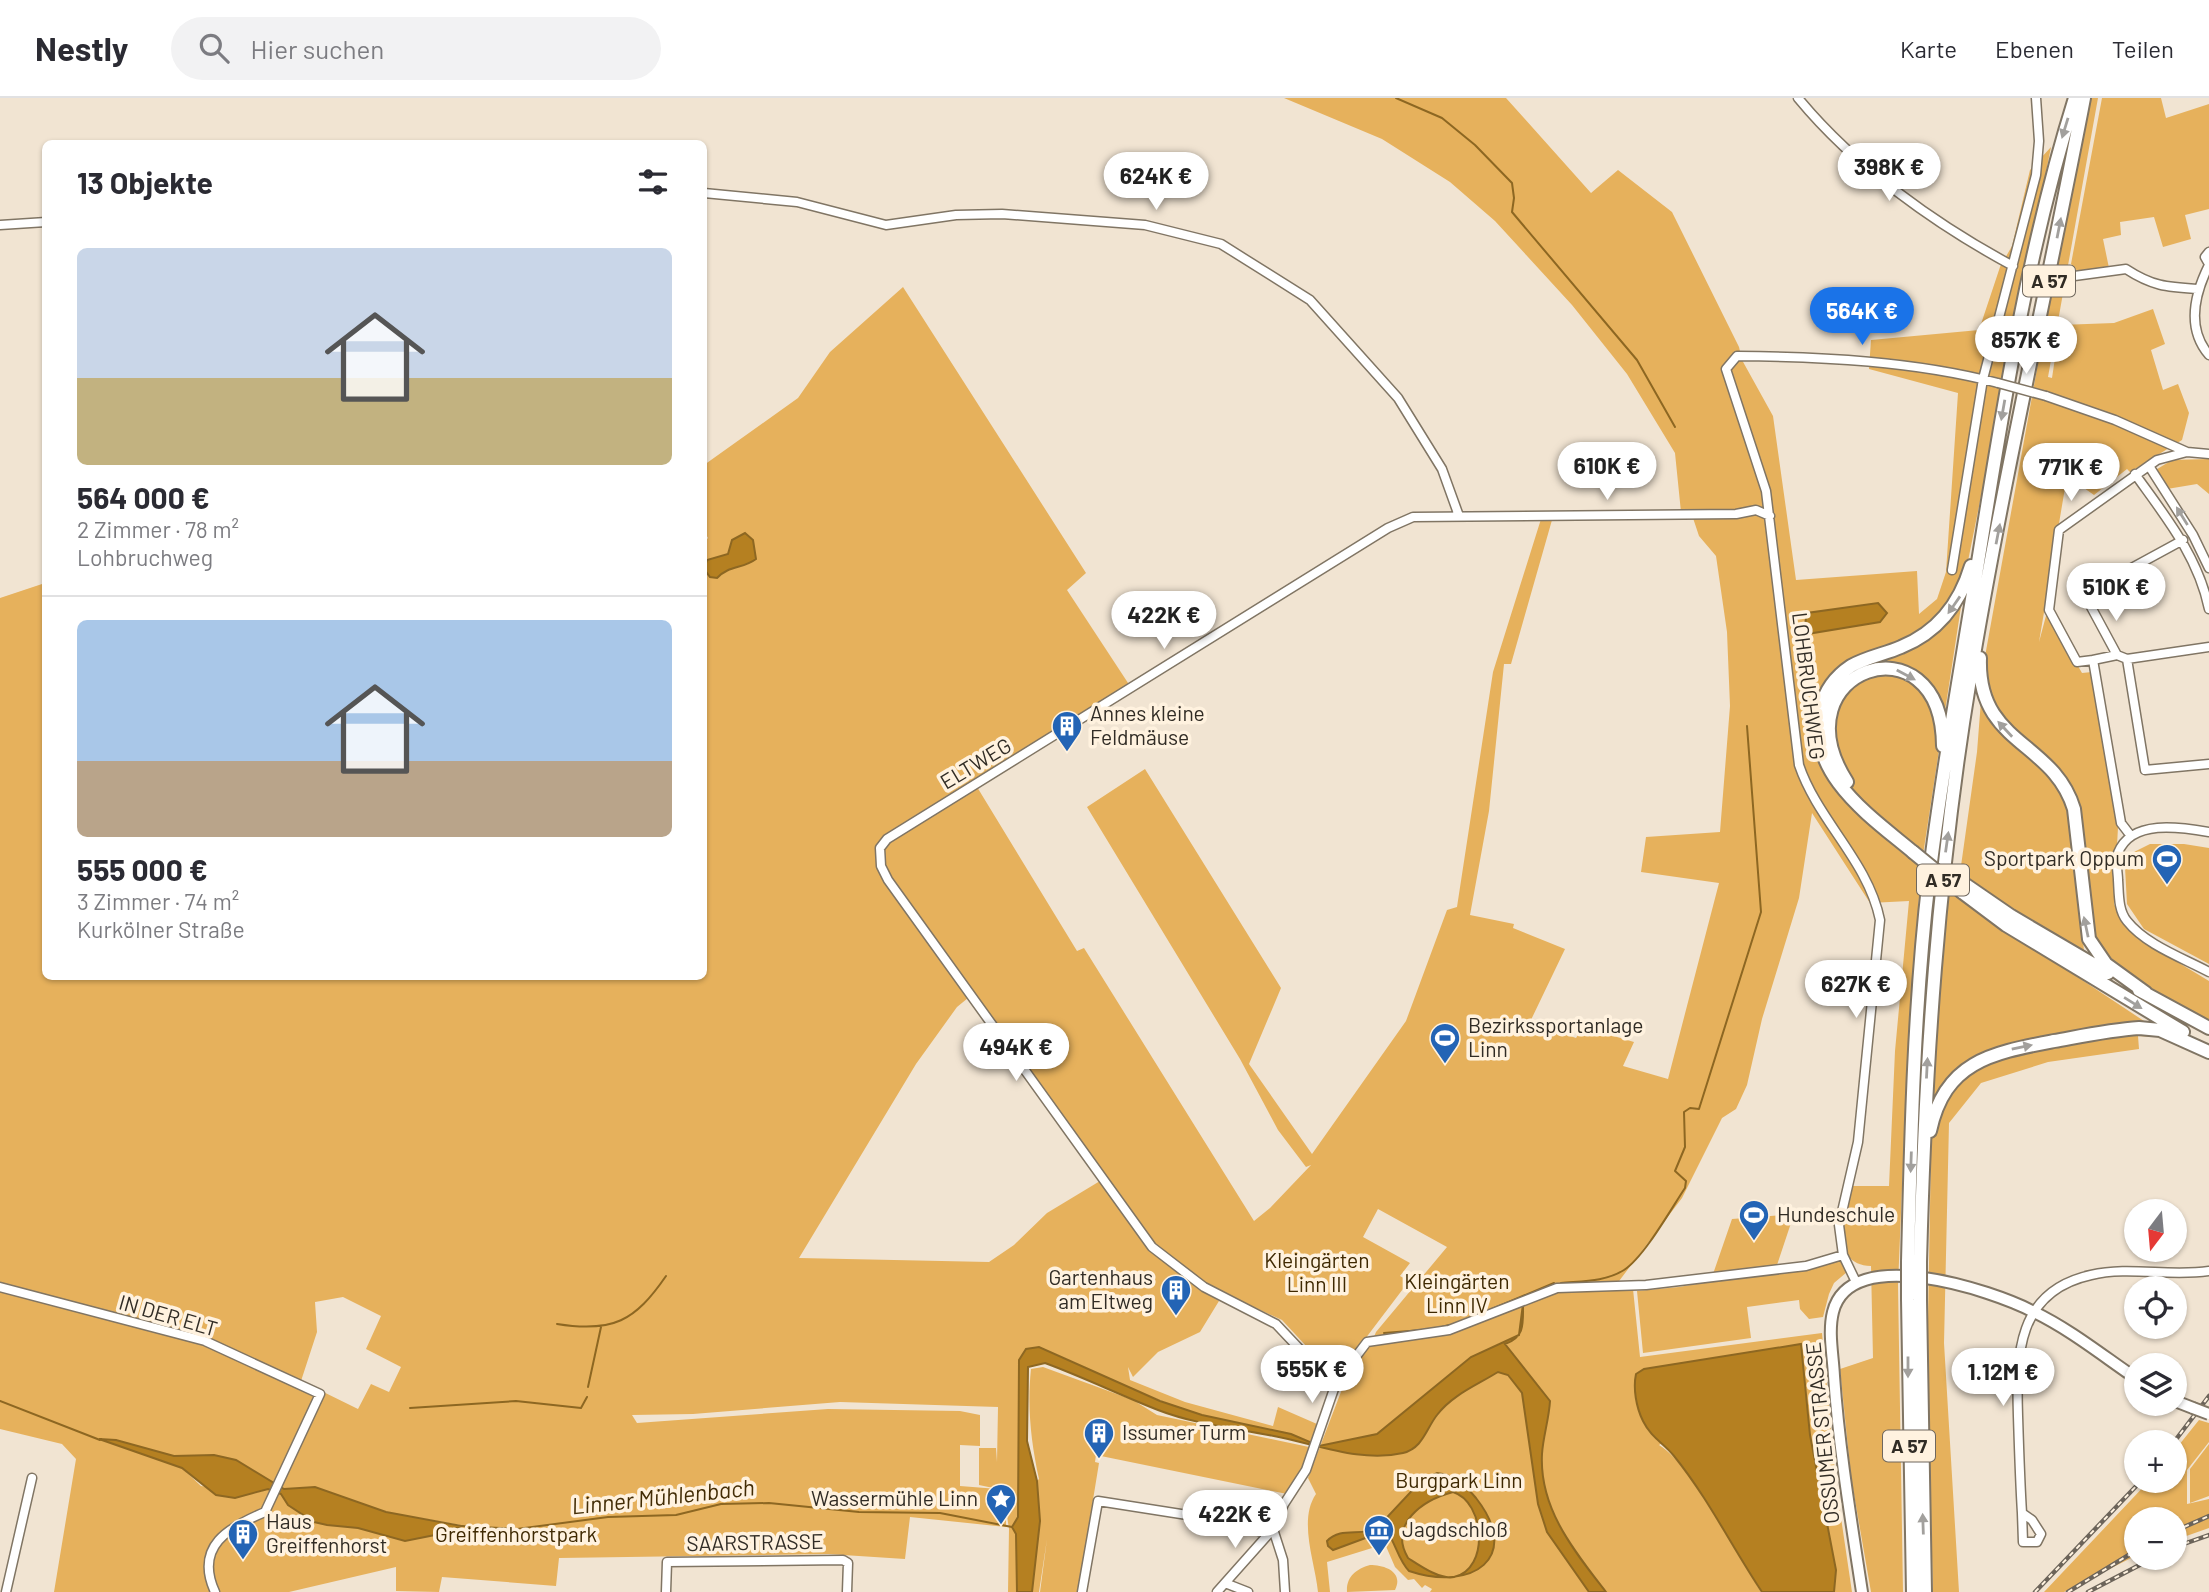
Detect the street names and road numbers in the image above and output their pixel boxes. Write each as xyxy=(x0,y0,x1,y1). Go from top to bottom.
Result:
road number: A 57 xyxy=(2023,266,2075,296)
street label: LOHBRUCHWEG xyxy=(1788,611,1831,761)
street label: ELTWEG xyxy=(935,732,1015,794)
road number: A 57 xyxy=(1917,864,1969,895)
street label: IN DER ELT xyxy=(116,1289,221,1341)
street label: OSSUMER STRASSE xyxy=(1800,1341,1843,1525)
road number: A 57 xyxy=(1883,1430,1935,1462)
street label: SAARSTRASSE xyxy=(686,1528,824,1555)

